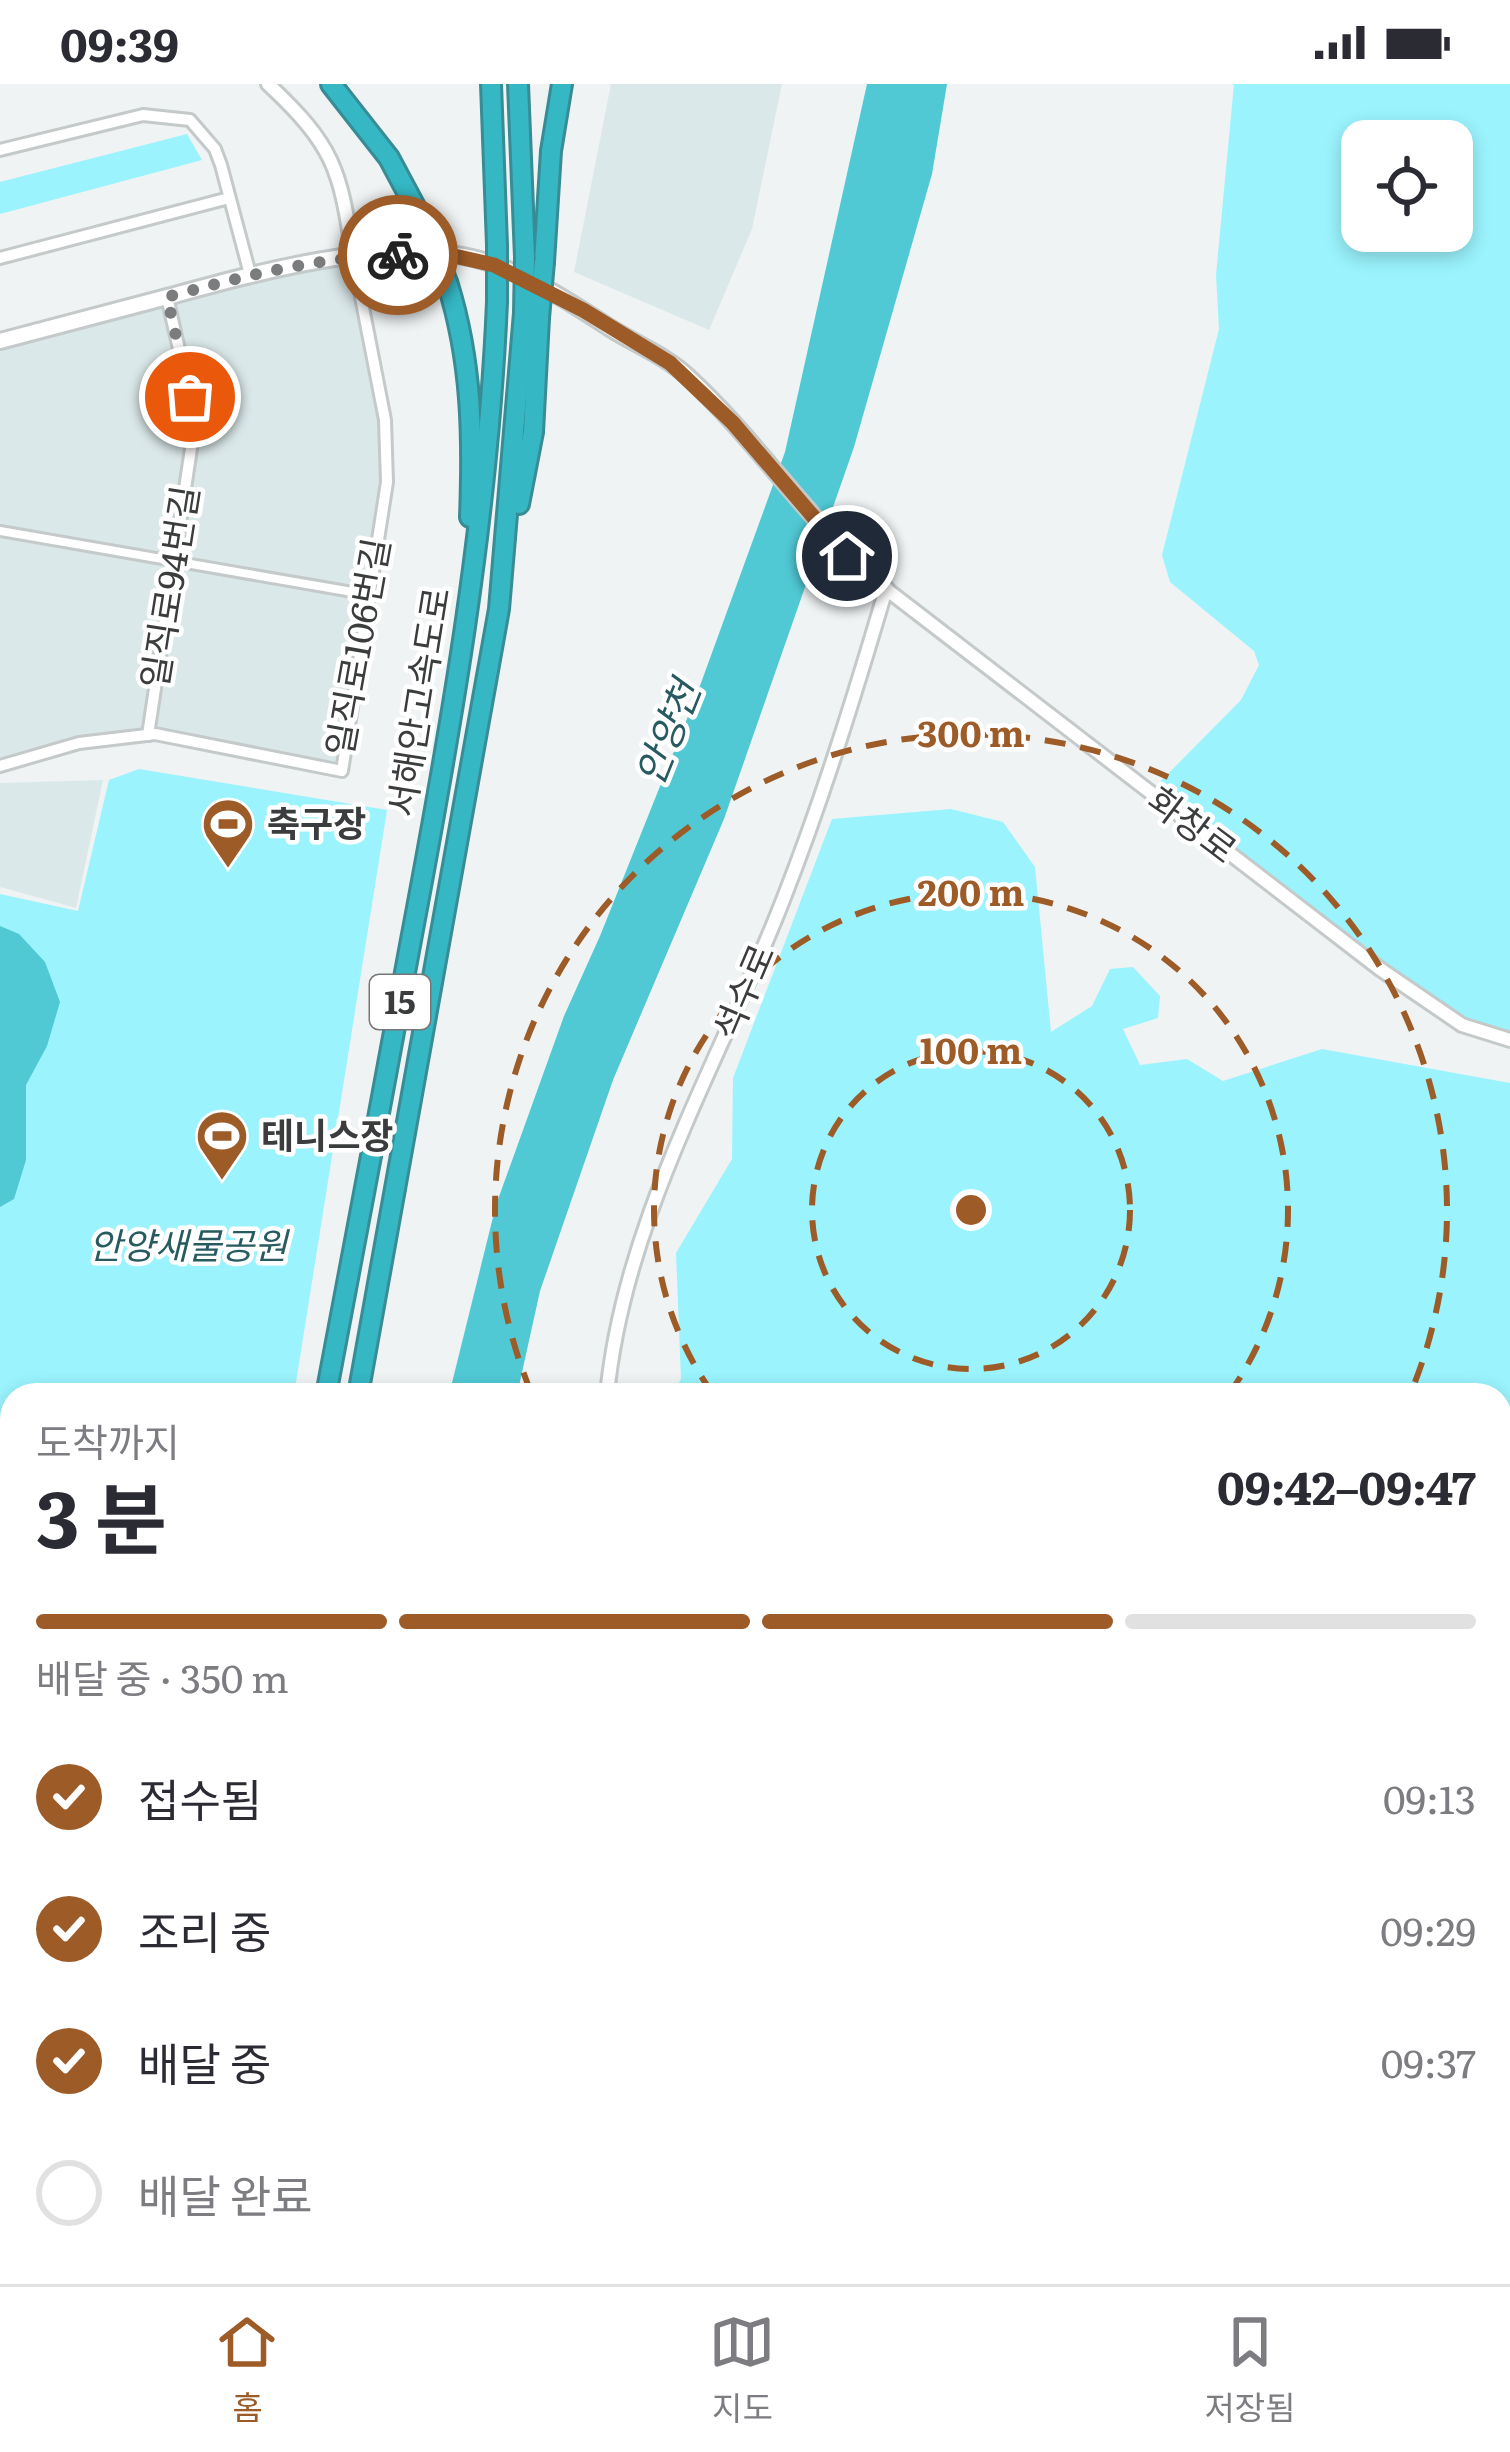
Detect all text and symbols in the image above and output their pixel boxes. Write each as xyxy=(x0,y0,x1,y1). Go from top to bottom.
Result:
text: 09:39 xyxy=(60,9,179,76)
map controls xyxy=(1341,120,1473,252)
button: locate xyxy=(1341,120,1473,252)
courier xyxy=(338,195,458,315)
icon: bike xyxy=(365,222,431,288)
pin xyxy=(139,346,241,448)
icon: bag xyxy=(157,364,223,430)
street label: 일직로94번길 xyxy=(125,482,210,692)
pin xyxy=(796,505,898,607)
icon: home xyxy=(814,523,880,589)
street label: 일직로106번길 xyxy=(310,533,401,760)
street label: 서해안고속도로 xyxy=(372,583,461,820)
water label: 안양천 xyxy=(618,667,714,793)
text: 300 m xyxy=(917,705,1025,758)
street label: 화창로 xyxy=(1138,772,1249,874)
place label: 축구장 xyxy=(267,795,366,848)
sports icon: 축구장 xyxy=(200,796,256,870)
text: 200 m xyxy=(918,864,1024,917)
street label: 석수로 xyxy=(698,935,786,1047)
road number: 15 xyxy=(370,975,430,1029)
text: 100 m xyxy=(920,1022,1022,1075)
place label: 테니스장 xyxy=(261,1107,393,1160)
sports icon: 테니스장 xyxy=(194,1108,250,1182)
centre of rings xyxy=(950,1189,992,1231)
park label: 안양새물공원 xyxy=(89,1217,290,1270)
text: 도착까지 xyxy=(36,1411,180,1469)
text: 09:42–09:47 xyxy=(1217,1452,1476,1519)
text: 3 분 xyxy=(36,1456,167,1572)
text: 배달 중 · 350 m xyxy=(36,1647,289,1705)
icon: check xyxy=(36,1764,102,1830)
text: 접수됨 xyxy=(138,1764,262,1831)
text: 09:13 xyxy=(1383,1768,1476,1826)
icon: check xyxy=(36,1896,102,1962)
text: 조리 중 xyxy=(138,1896,271,1963)
text: 09:29 xyxy=(1380,1900,1476,1958)
icon: check xyxy=(36,2028,102,2094)
text: 배달 중 xyxy=(138,2028,271,2095)
text: 09:37 xyxy=(1381,2032,1476,2090)
text: 배달 완료 xyxy=(138,2160,313,2227)
tab: 홈 xyxy=(214,2309,280,2430)
tab: 지도 xyxy=(709,2309,775,2430)
tab: 저장됨 xyxy=(1204,2309,1296,2430)

